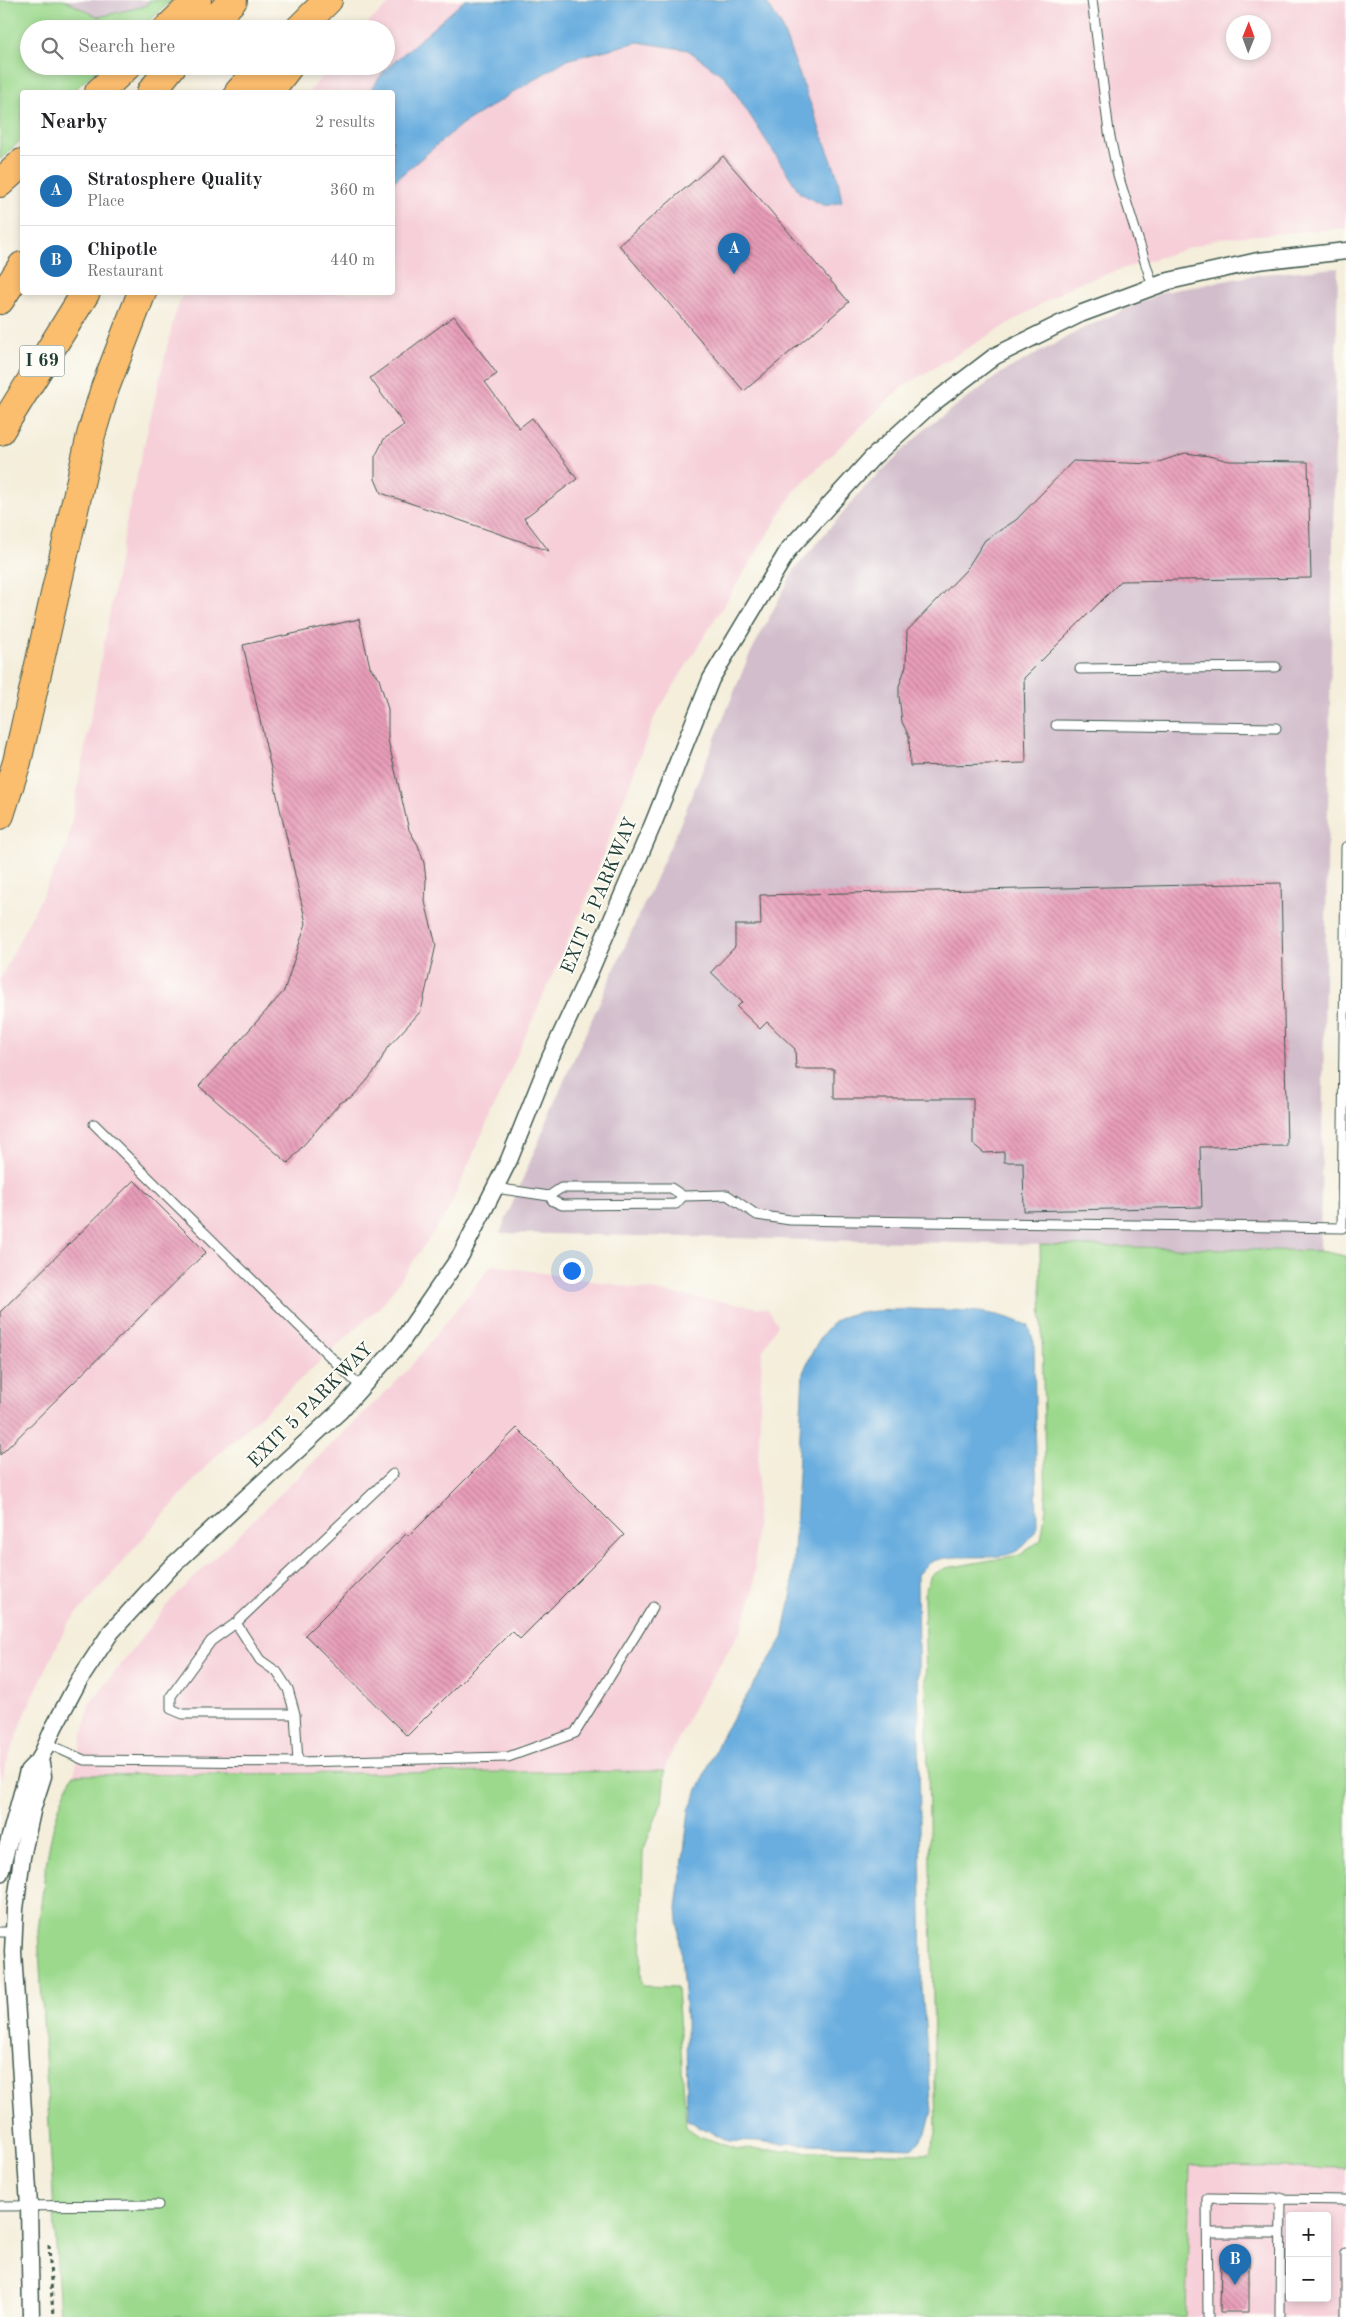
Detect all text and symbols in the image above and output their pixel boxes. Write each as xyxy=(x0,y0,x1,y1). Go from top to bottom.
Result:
north arrow xyxy=(1226,15,1271,60)
search box xyxy=(20,20,395,75)
icon: search xyxy=(38,34,66,62)
text: Search here xyxy=(78,38,175,57)
text: Nearby xyxy=(40,112,108,133)
text: 2 results xyxy=(315,115,375,131)
text: Stratosphere Quality xyxy=(87,171,263,190)
text: A xyxy=(50,183,62,199)
text: 360 m xyxy=(330,183,375,199)
text: Place xyxy=(87,194,124,210)
pin: A xyxy=(718,233,750,274)
text: Chipotle xyxy=(87,241,157,260)
text: B xyxy=(50,253,62,269)
text: 440 m xyxy=(330,253,375,269)
text: Restaurant xyxy=(87,264,164,280)
road number: I 69 xyxy=(20,346,64,376)
street label: EXIT 5 PARKWAY xyxy=(558,815,642,977)
your location xyxy=(559,1258,585,1284)
street label: EXIT 5 PARKWAY xyxy=(245,1340,377,1472)
map controls xyxy=(1286,2212,1331,2302)
button: + xyxy=(1286,2212,1331,2257)
pin: B xyxy=(1219,2244,1251,2285)
button: − xyxy=(1286,2257,1331,2302)

